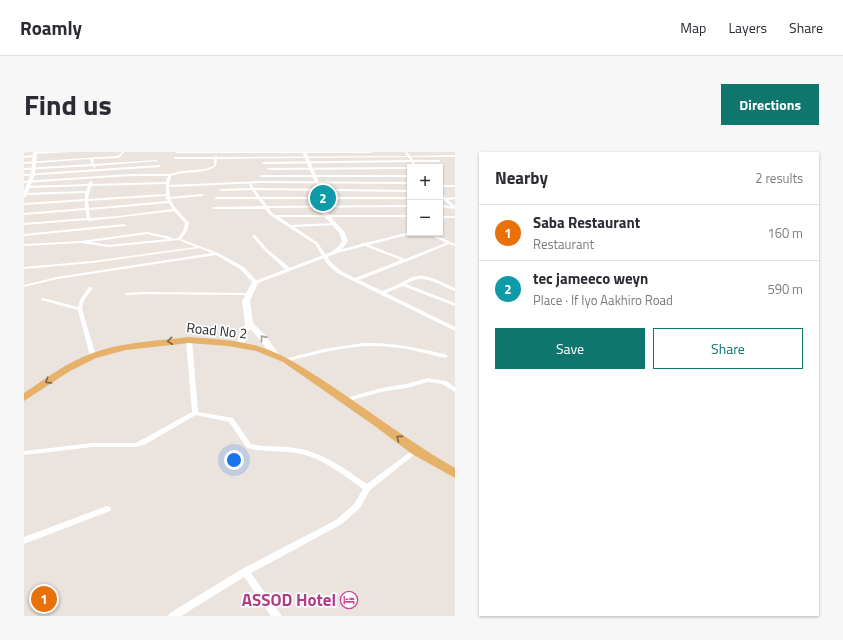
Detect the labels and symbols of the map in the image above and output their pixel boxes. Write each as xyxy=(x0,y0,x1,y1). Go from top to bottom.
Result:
pin: 2 xyxy=(310,183,336,213)
street label: Road No 2 xyxy=(186,316,248,344)
one-way arrow xyxy=(261,336,268,343)
one-way arrow xyxy=(167,337,173,346)
one-way arrow xyxy=(45,376,52,384)
one-way arrow xyxy=(396,436,403,443)
your location xyxy=(224,450,244,470)
pin: 1 xyxy=(31,584,57,614)
place label: ASSOD Hotel xyxy=(242,587,336,613)
hotel icon: ASSOD Hotel xyxy=(339,590,359,610)

